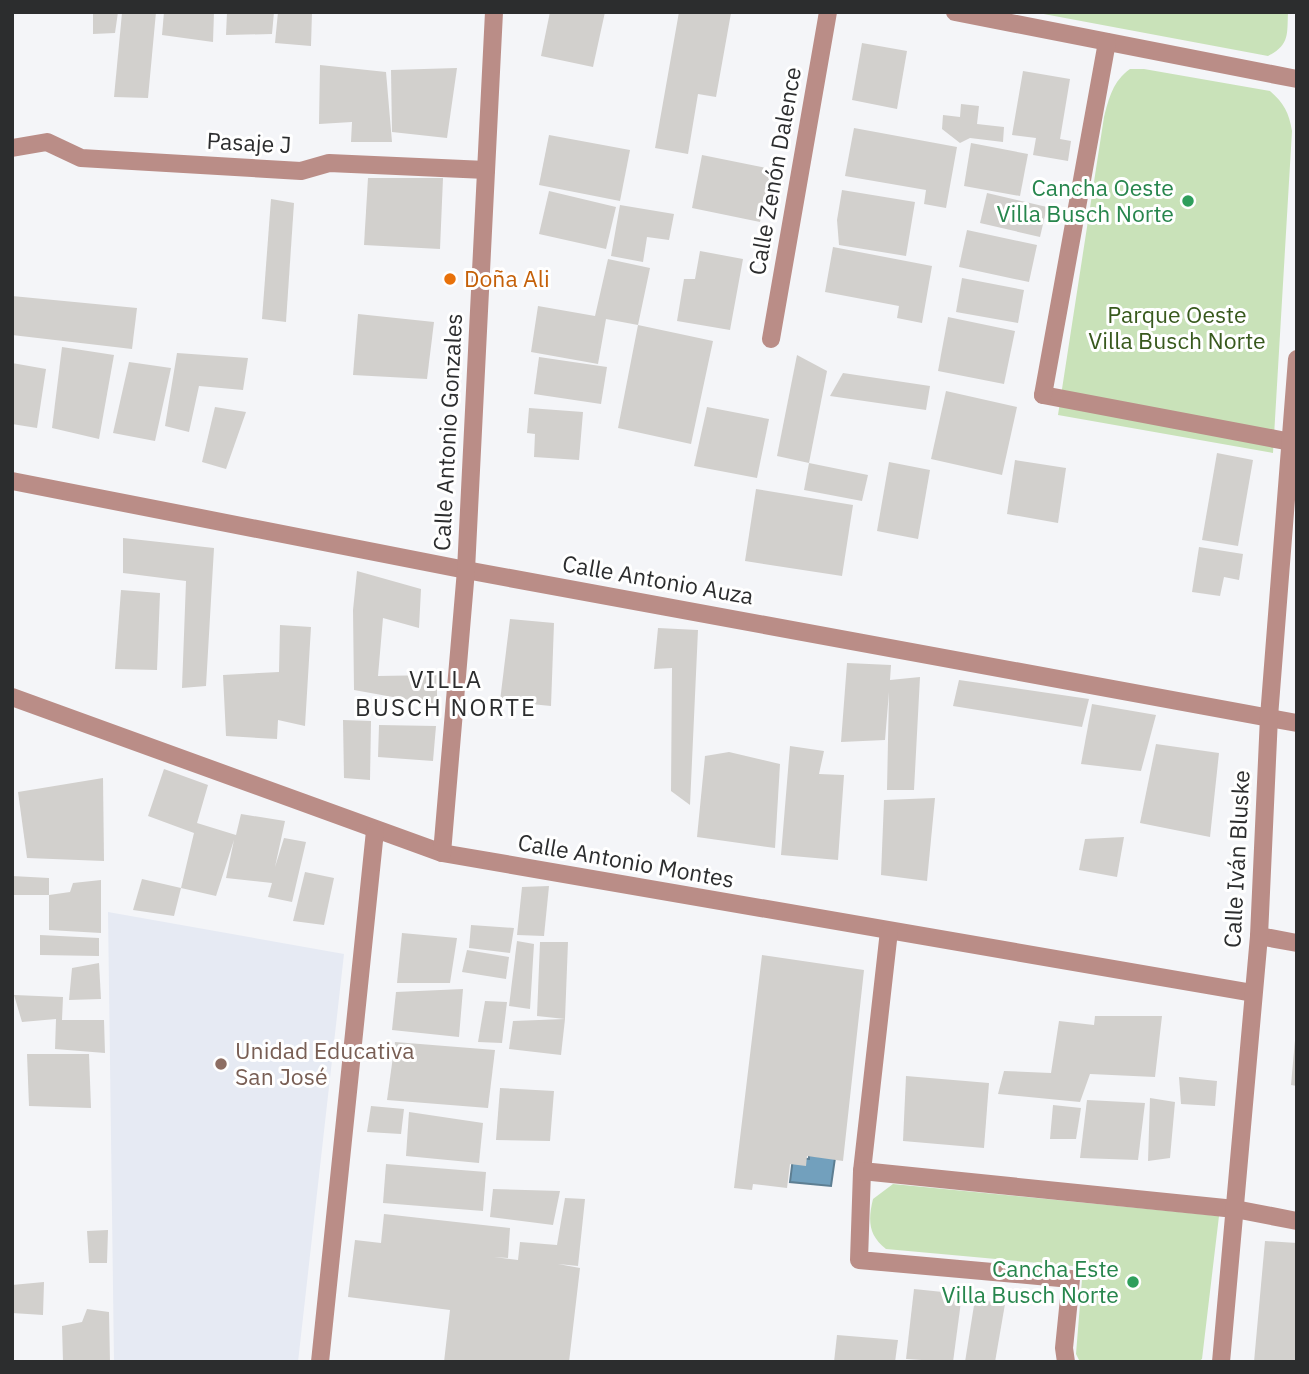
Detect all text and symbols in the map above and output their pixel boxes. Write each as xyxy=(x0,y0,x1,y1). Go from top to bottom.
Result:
street label: Calle Zenón Dalence xyxy=(741,64,807,277)
street label: Pasaje J xyxy=(206,125,292,159)
place label: Cancha Oeste Villa Busch Norte xyxy=(997,172,1174,228)
marker: Cancha Oeste Villa Busch Norte xyxy=(1180,193,1196,209)
place label: Doña Ali xyxy=(464,263,550,293)
marker: Doña Ali xyxy=(442,271,458,287)
park label: Parque Oeste Villa Busch Norte xyxy=(1088,299,1266,355)
street label: Calle Antonio Gonzales xyxy=(426,312,468,551)
street label: Calle Antonio Auza xyxy=(560,547,756,611)
district label: VILLA BUSCH NORTE xyxy=(355,663,537,723)
street label: Calle Iván Bluske xyxy=(1216,769,1256,949)
street label: Calle Antonio Montes xyxy=(516,826,737,894)
place label: Unidad Educativa San José xyxy=(235,1035,414,1091)
marker: Unidad Educativa San José xyxy=(213,1056,229,1072)
place label: Cancha Este Villa Busch Norte xyxy=(942,1253,1119,1309)
marker: Cancha Este Villa Busch Norte xyxy=(1125,1274,1141,1290)

